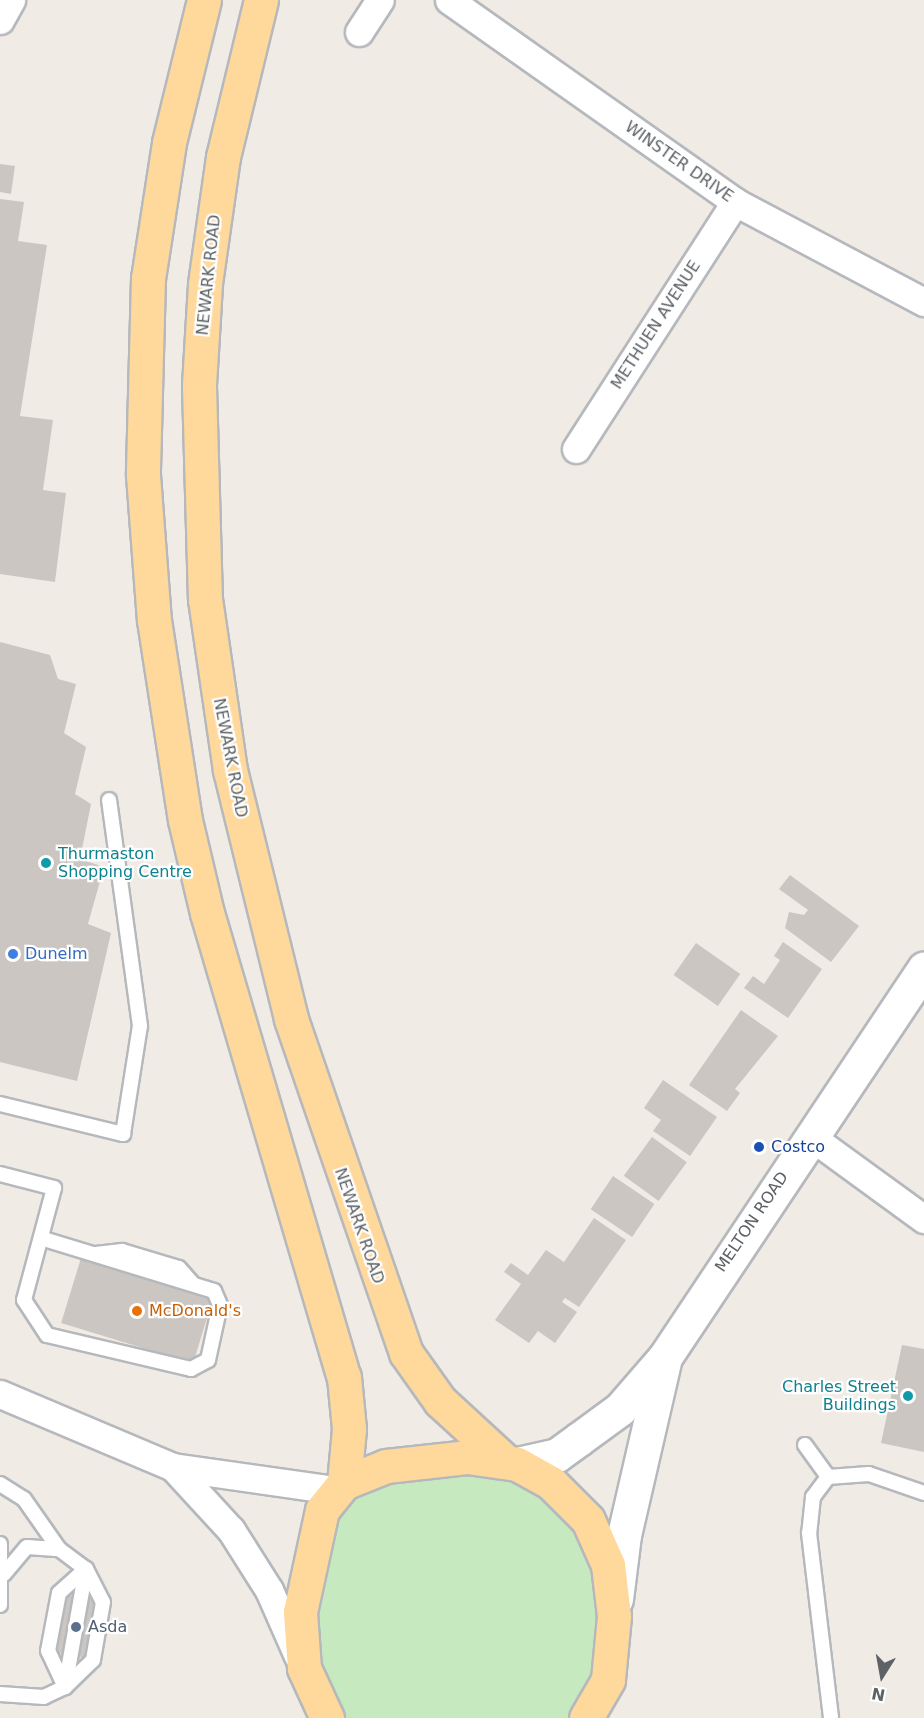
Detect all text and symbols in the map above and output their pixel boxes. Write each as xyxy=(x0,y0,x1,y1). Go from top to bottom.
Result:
street label: WINSTER DRIVE xyxy=(621,117,737,207)
street label: NEWARK ROAD xyxy=(193,214,225,336)
street label: METHUEN AVENUE xyxy=(607,257,705,393)
street label: NEWARK ROAD xyxy=(209,697,251,819)
place label: Thurmaston Shopping Centre xyxy=(58,844,192,882)
marker: Thurmaston Shopping Centre xyxy=(39,856,53,870)
place label: Dunelm xyxy=(25,944,87,964)
marker: Dunelm xyxy=(6,947,20,961)
place label: Costco xyxy=(771,1137,825,1157)
marker: Costco xyxy=(752,1140,766,1154)
street label: NEWARK ROAD xyxy=(330,1166,388,1286)
street label: MELTON ROAD xyxy=(711,1168,793,1276)
place label: McDonald's xyxy=(149,1301,241,1321)
marker: McDonald's xyxy=(130,1304,144,1318)
place label: Charles Street Buildings xyxy=(782,1377,896,1415)
marker: Charles Street Buildings xyxy=(901,1389,915,1403)
place label: Asda xyxy=(88,1617,127,1637)
marker: Asda xyxy=(69,1620,83,1634)
north arrow xyxy=(852,1646,912,1706)
text: N xyxy=(870,1684,887,1705)

